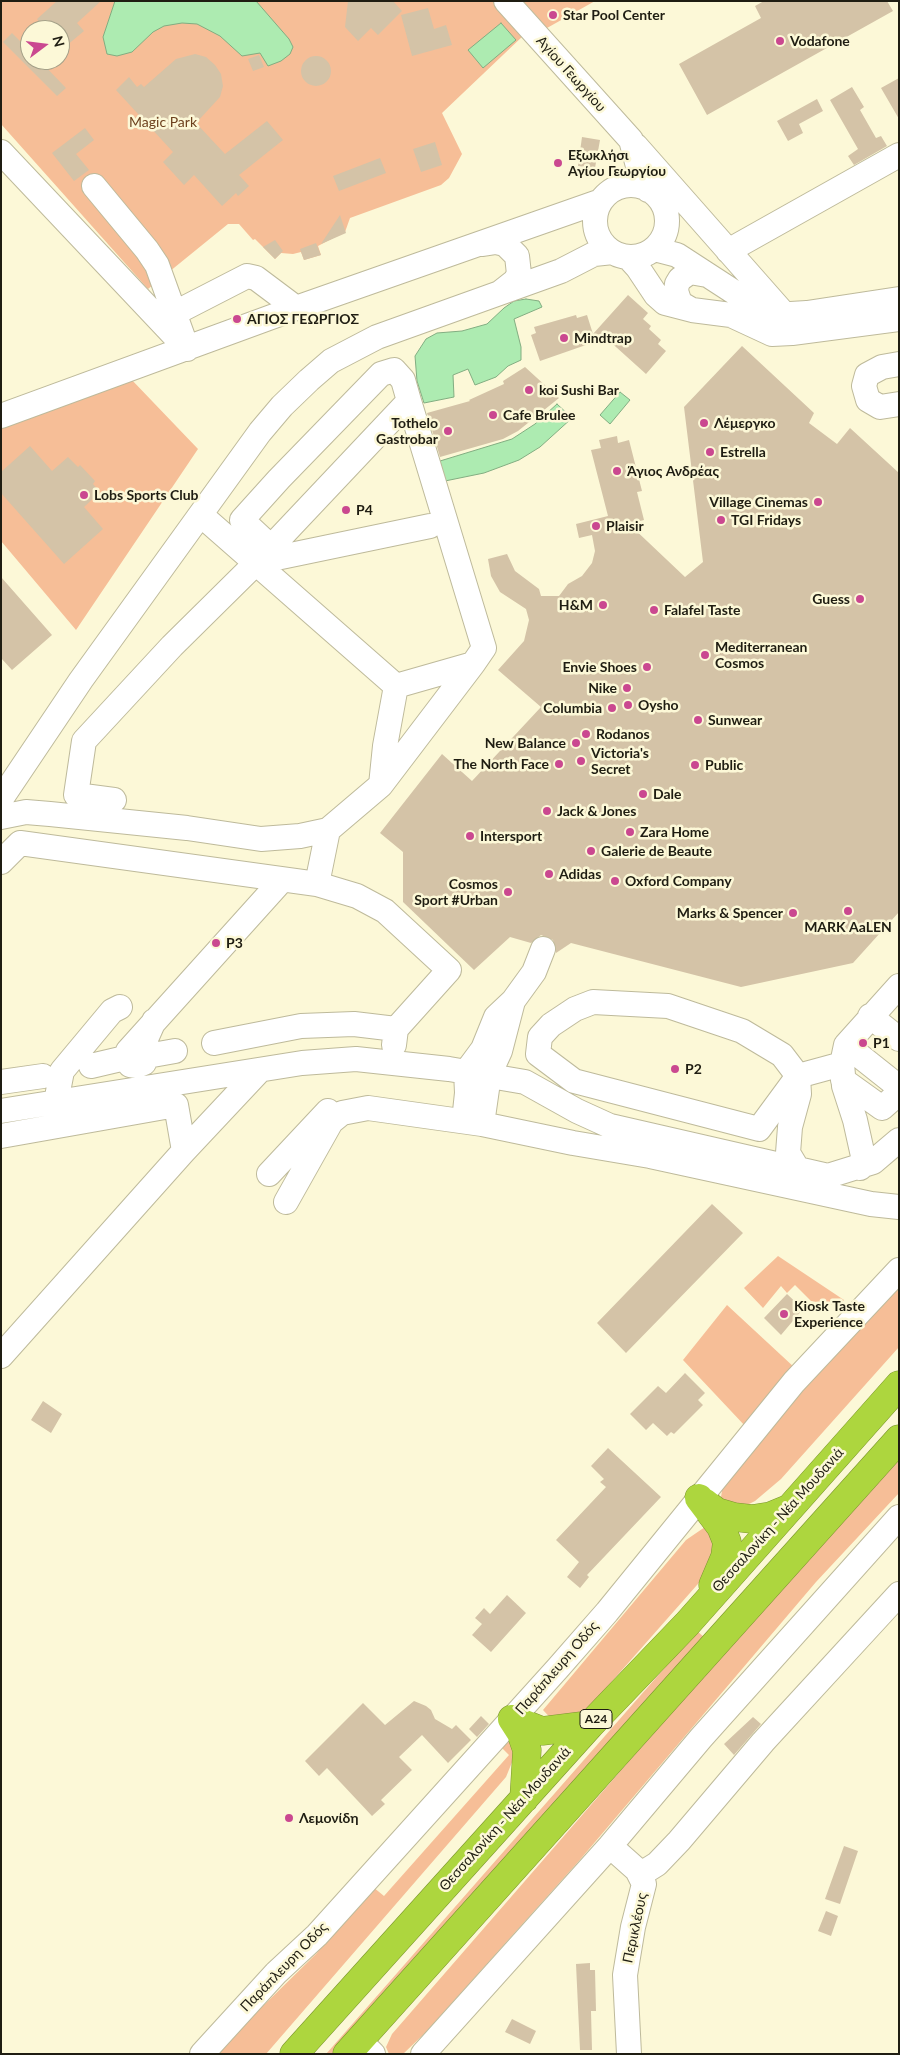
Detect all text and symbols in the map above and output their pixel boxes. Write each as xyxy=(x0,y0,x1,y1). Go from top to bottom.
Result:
place label: Star Pool Center xyxy=(563,7,665,23)
marker: Star Pool Center xyxy=(547,9,559,21)
north arrow xyxy=(20,20,70,70)
street label: Αγίου Γεωργίου xyxy=(533,33,609,115)
place label: Vodafone xyxy=(790,33,850,49)
text: N xyxy=(49,34,69,49)
marker: Vodafone xyxy=(774,35,786,47)
park label: Magic Park xyxy=(129,114,197,130)
place label: Εξωκλήσι Αγίου Γεωργίου xyxy=(568,147,666,180)
marker: Εξωκλήσι Αγίου Γεωργίου xyxy=(552,157,564,169)
place label: ΑΓΙΟΣ ΓΕΩΡΓΙΟΣ xyxy=(247,311,359,327)
marker: ΑΓΙΟΣ ΓΕΩΡΓΙΟΣ xyxy=(231,313,243,325)
place label: Mindtrap xyxy=(574,330,632,346)
marker: Mindtrap xyxy=(558,332,570,344)
place label: koi Sushi Bar xyxy=(539,382,619,398)
marker: koi Sushi Bar xyxy=(523,384,535,396)
place label: Cafe Brulee xyxy=(503,407,576,423)
marker: Cafe Brulee xyxy=(487,409,499,421)
place label: Tothelo Gastrobar xyxy=(376,415,438,448)
place label: Λέμεργκο xyxy=(714,415,776,431)
marker: Λέμεργκο xyxy=(698,417,710,429)
marker: Tothelo Gastrobar xyxy=(442,425,454,437)
place label: Estrella xyxy=(720,444,766,460)
marker: Estrella xyxy=(704,446,716,458)
place label: Άγιος Ανδρέας xyxy=(627,463,719,479)
marker: Άγιος Ανδρέας xyxy=(611,465,623,477)
place label: Lobs Sports Club xyxy=(94,487,199,503)
marker: Lobs Sports Club xyxy=(78,489,90,501)
place label: Village Cinemas xyxy=(709,494,808,510)
marker: Village Cinemas xyxy=(812,496,824,508)
place label: P4 xyxy=(356,502,373,518)
marker: P4 xyxy=(340,504,352,516)
place label: TGI Fridays xyxy=(731,512,801,528)
marker: TGI Fridays xyxy=(715,514,727,526)
place label: Plaisir xyxy=(606,518,644,534)
marker: Plaisir xyxy=(590,520,602,532)
place label: Guess xyxy=(812,591,850,607)
marker: Guess xyxy=(854,593,866,605)
place label: H&M xyxy=(559,597,593,613)
marker: H&M xyxy=(597,599,609,611)
place label: Falafel Taste xyxy=(664,602,740,618)
marker: Falafel Taste xyxy=(648,604,660,616)
place label: Mediterranean Cosmos xyxy=(715,639,807,672)
marker: Mediterranean Cosmos xyxy=(699,649,711,661)
place label: Envie Shoes xyxy=(562,659,637,675)
marker: Envie Shoes xyxy=(641,661,653,673)
place label: Nike xyxy=(588,680,617,696)
marker: Nike xyxy=(621,682,633,694)
place label: Oysho xyxy=(638,697,679,713)
marker: Oysho xyxy=(622,699,634,711)
place label: Columbia xyxy=(543,700,602,716)
marker: Columbia xyxy=(606,702,618,714)
place label: Sunwear xyxy=(708,712,762,728)
marker: Sunwear xyxy=(692,714,704,726)
place label: Rodanos xyxy=(596,726,650,742)
marker: Rodanos xyxy=(580,728,592,740)
place label: New Balance xyxy=(485,735,566,751)
marker: New Balance xyxy=(570,737,582,749)
place label: Victoria's Secret xyxy=(591,745,649,778)
marker: Victoria's Secret xyxy=(575,755,587,767)
place label: The North Face xyxy=(453,756,549,772)
place label: Public xyxy=(705,757,743,773)
marker: The North Face xyxy=(553,758,565,770)
marker: Public xyxy=(689,759,701,771)
place label: Dale xyxy=(653,786,682,802)
marker: Dale xyxy=(637,788,649,800)
place label: Jack & Jones xyxy=(557,803,636,819)
marker: Jack & Jones xyxy=(541,805,553,817)
place label: Zara Home xyxy=(640,824,709,840)
marker: Zara Home xyxy=(624,826,636,838)
place label: Intersport xyxy=(480,828,542,844)
marker: Intersport xyxy=(464,830,476,842)
place label: Galerie de Beaute xyxy=(601,843,712,859)
marker: Galerie de Beaute xyxy=(585,845,597,857)
place label: Adidas xyxy=(559,866,601,882)
marker: Adidas xyxy=(543,868,555,880)
place label: Oxford Company xyxy=(625,873,732,889)
marker: Oxford Company xyxy=(609,875,621,887)
place label: Cosmos Sport #Urban xyxy=(414,876,498,909)
marker: Cosmos Sport #Urban xyxy=(502,886,514,898)
place label: Marks & Spencer xyxy=(677,905,783,921)
marker: MARK AaLEN xyxy=(842,905,854,917)
marker: Marks & Spencer xyxy=(787,907,799,919)
place label: MARK AaLEN xyxy=(804,919,892,935)
place label: P3 xyxy=(226,935,243,951)
marker: P3 xyxy=(210,937,222,949)
place label: P1 xyxy=(873,1035,890,1051)
marker: P1 xyxy=(857,1037,869,1049)
place label: P2 xyxy=(685,1061,702,1077)
marker: P2 xyxy=(669,1063,681,1075)
place label: Kiosk Taste Experience xyxy=(794,1298,865,1330)
marker: Kiosk Taste Experience xyxy=(778,1308,790,1320)
street label: Θεσσαλονίκη - Νέα Μουδανιά xyxy=(709,1444,847,1596)
street label: Παράπλευρη Οδός xyxy=(512,1618,602,1718)
road number: Α24 xyxy=(580,1710,612,1728)
street label: Θεσσαλονίκη - Νέα Μουδανιά xyxy=(436,1743,574,1895)
place label: Λεμονίδη xyxy=(299,1810,358,1826)
marker: Λεμονίδη xyxy=(283,1812,295,1824)
street label: Περικλέους xyxy=(619,1891,651,1965)
street label: Παράπλευρη Οδός xyxy=(237,1919,331,2015)

